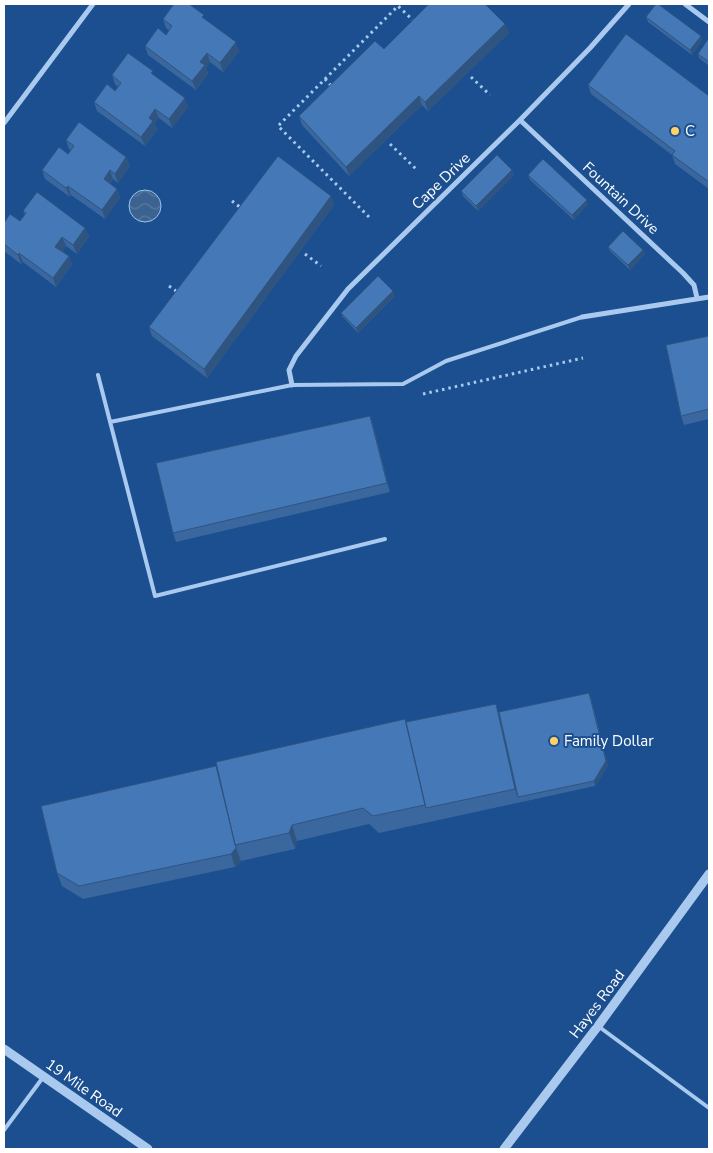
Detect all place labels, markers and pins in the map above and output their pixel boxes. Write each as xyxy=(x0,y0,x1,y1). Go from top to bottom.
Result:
place label: C xyxy=(685,121,695,141)
marker: C xyxy=(669,125,681,137)
place label: Family Dollar xyxy=(564,731,654,751)
marker: Family Dollar xyxy=(548,735,560,747)

